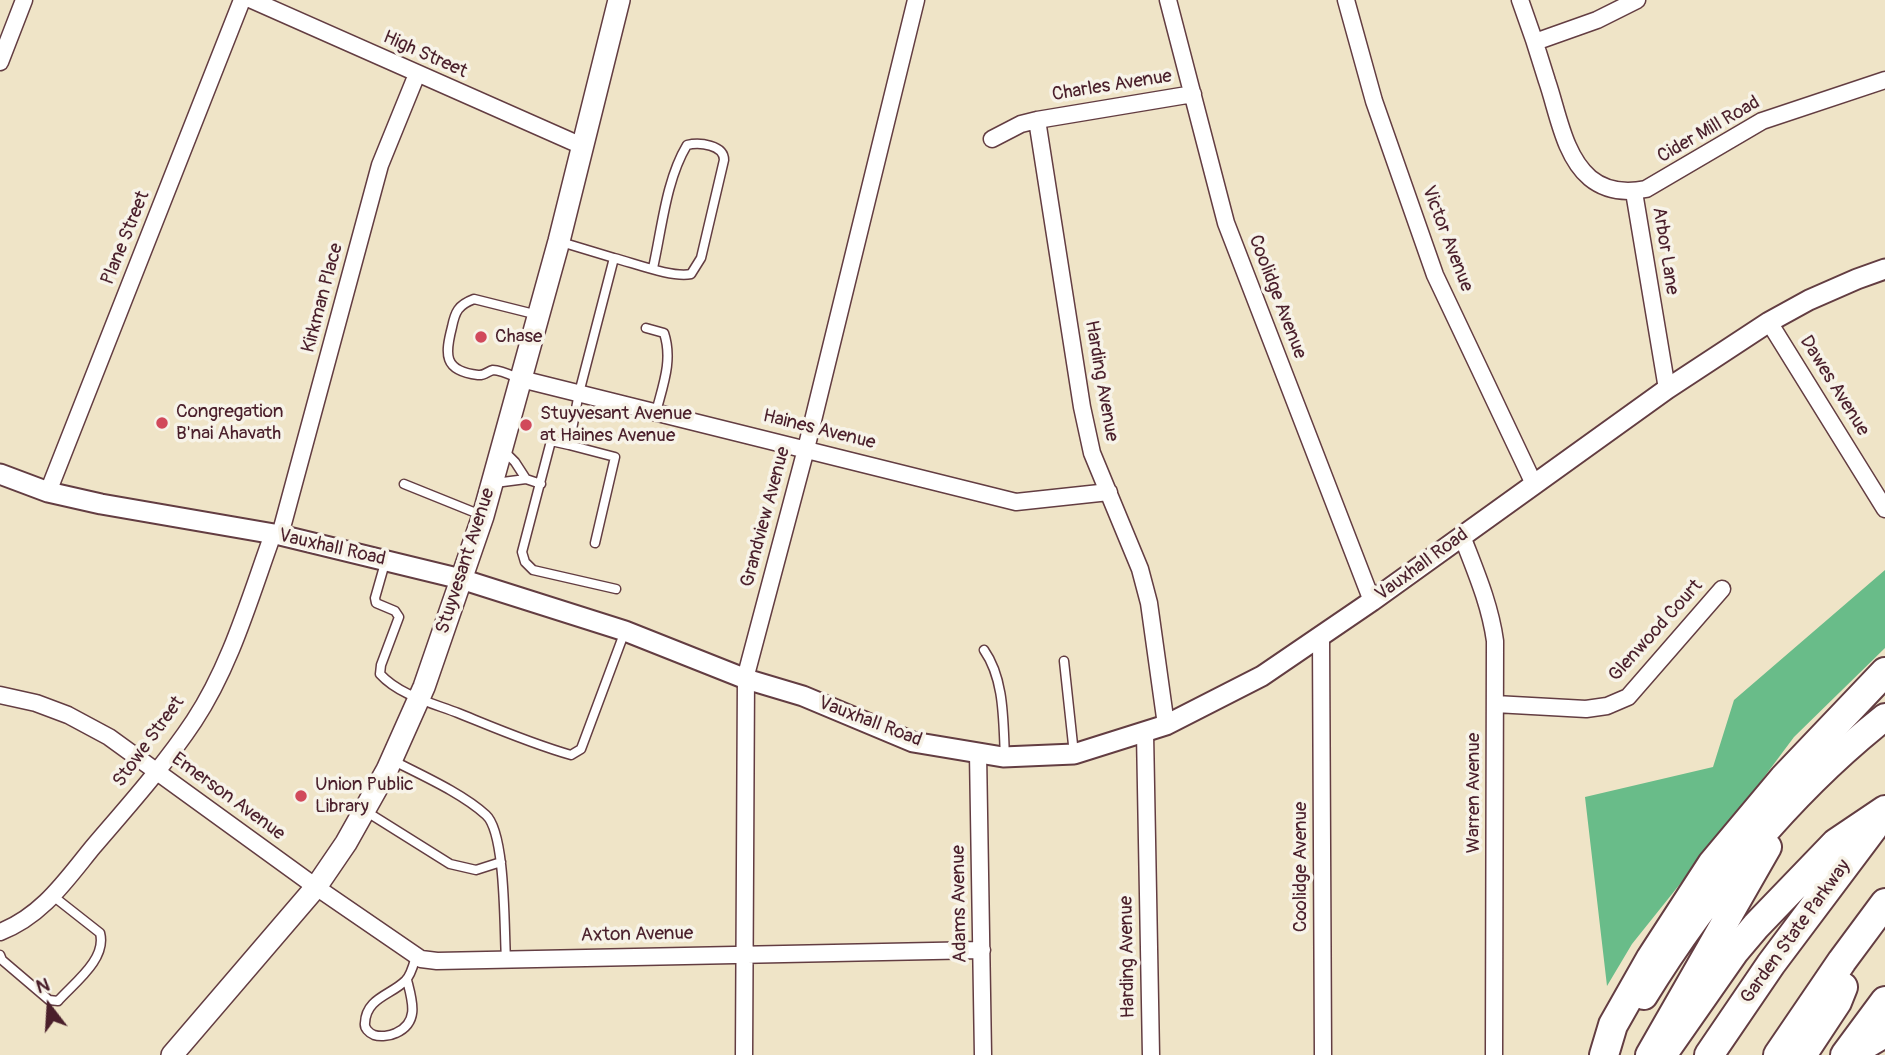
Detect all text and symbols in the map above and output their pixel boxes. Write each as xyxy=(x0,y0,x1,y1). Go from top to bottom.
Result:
street label: High Street xyxy=(379,26,471,84)
street label: Charles Avenue xyxy=(1050,65,1174,107)
street label: Cider Mill Road xyxy=(1654,92,1764,168)
street label: Victor Avenue xyxy=(1416,183,1478,295)
street label: Plane Street xyxy=(97,188,155,288)
street label: Arbor Lane xyxy=(1647,205,1683,297)
street label: Coolidge Avenue xyxy=(1243,232,1311,362)
street label: Kirkman Place xyxy=(297,241,349,355)
street label: Harding Avenue xyxy=(1079,319,1123,443)
place label: Chase xyxy=(495,326,542,348)
marker: Chase xyxy=(473,329,489,345)
street label: Dawes Avenue xyxy=(1794,332,1874,440)
place label: Congregation B'nai Ahavath xyxy=(176,401,283,445)
place label: Stuyvesant Avenue at Haines Avenue xyxy=(540,403,692,447)
street label: Haines Avenue xyxy=(760,405,878,455)
marker: Congregation B'nai Ahavath xyxy=(154,415,170,431)
marker: Stuyvesant Avenue at Haines Avenue xyxy=(518,417,534,433)
street label: Grandview Avenue xyxy=(736,444,796,590)
street label: Stuyvesant Avenue xyxy=(432,485,500,637)
street label: Vauxhall Road xyxy=(1371,524,1473,606)
street label: Vauxhall Road xyxy=(276,525,388,571)
street label: Glenwood Court xyxy=(1604,575,1708,687)
street label: Stowe Street xyxy=(108,692,190,792)
street label: Vauxhall Road xyxy=(815,692,925,752)
street label: Warren Avenue xyxy=(1463,733,1485,853)
street label: Emerson Avenue xyxy=(167,748,289,846)
place label: Union Public Library xyxy=(315,774,414,818)
marker: Union Public Library xyxy=(293,788,309,804)
street label: Coolidge Avenue xyxy=(1290,802,1312,932)
street label: Adams Avenue xyxy=(948,845,972,963)
street label: Garden State Parkway xyxy=(1736,856,1856,1008)
street label: Harding Avenue xyxy=(1116,896,1140,1018)
street label: Axton Avenue xyxy=(580,923,694,947)
north arrow xyxy=(14,971,84,1041)
text: N xyxy=(33,973,53,999)

